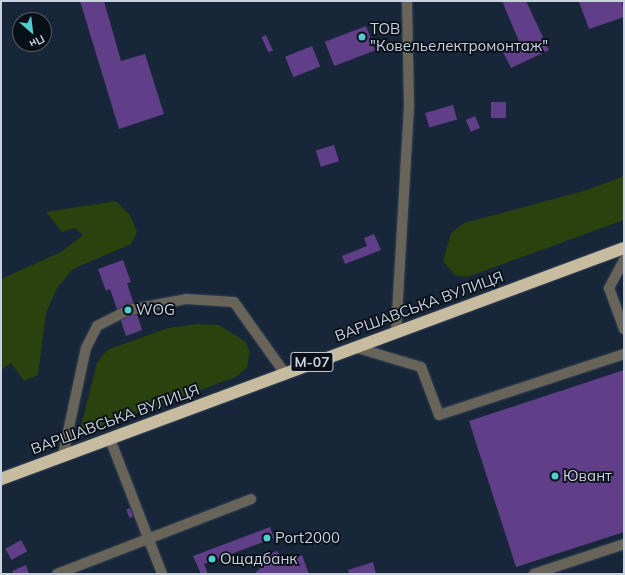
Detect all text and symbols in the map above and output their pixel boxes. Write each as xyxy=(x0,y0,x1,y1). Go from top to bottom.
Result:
north arrow xyxy=(12,12,52,52)
place label: ТОВ "Ковельелектромонтаж" xyxy=(370,19,548,54)
text: Пн xyxy=(27,32,47,51)
marker: ТОВ "Ковельелектромонтаж" xyxy=(357,32,367,42)
street label: ВАРШАВСЬКА ВУЛИЦЯ xyxy=(332,267,506,345)
place label: WOG xyxy=(136,301,175,319)
marker: WOG xyxy=(123,305,133,315)
road number: М-07 xyxy=(290,350,334,374)
street label: ВАРШАВСЬКА ВУЛИЦЯ xyxy=(28,380,202,458)
place label: Ювант xyxy=(563,467,612,485)
marker: Ювант xyxy=(550,471,560,481)
place label: Port2000 xyxy=(275,529,340,547)
marker: Port2000 xyxy=(262,533,272,543)
place label: Ощадбанк xyxy=(220,550,297,568)
marker: Ощадбанк xyxy=(207,554,217,564)

